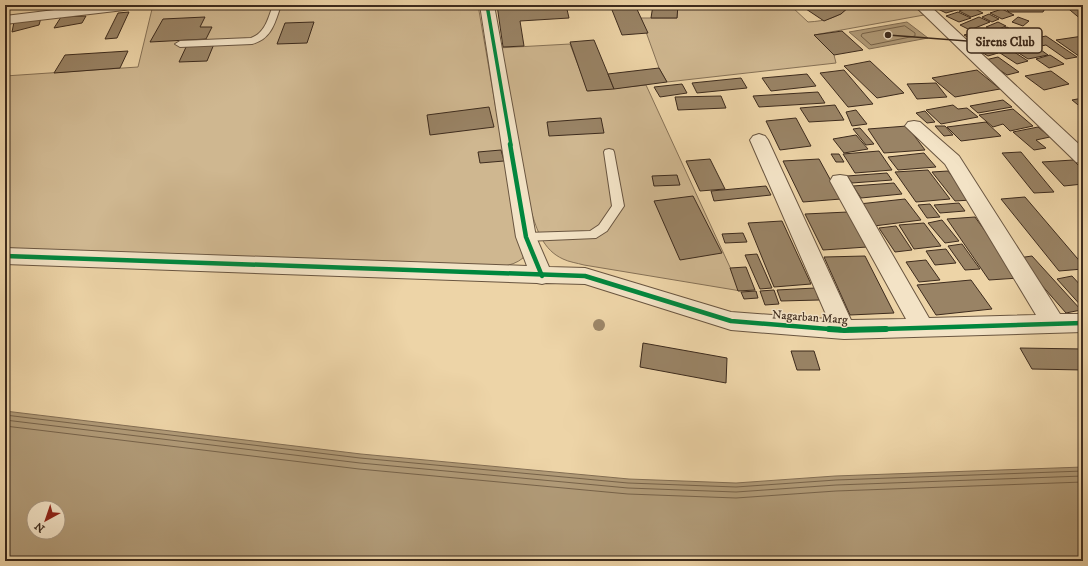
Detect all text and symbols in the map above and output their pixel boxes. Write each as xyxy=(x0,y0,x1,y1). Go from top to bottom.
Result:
callout: Sirens Club xyxy=(967,28,1042,53)
text: Sirens Club xyxy=(975,34,1035,50)
street label: Nagarban Marg xyxy=(772,307,849,328)
north arrow xyxy=(26,500,66,540)
text: N xyxy=(32,519,48,535)

